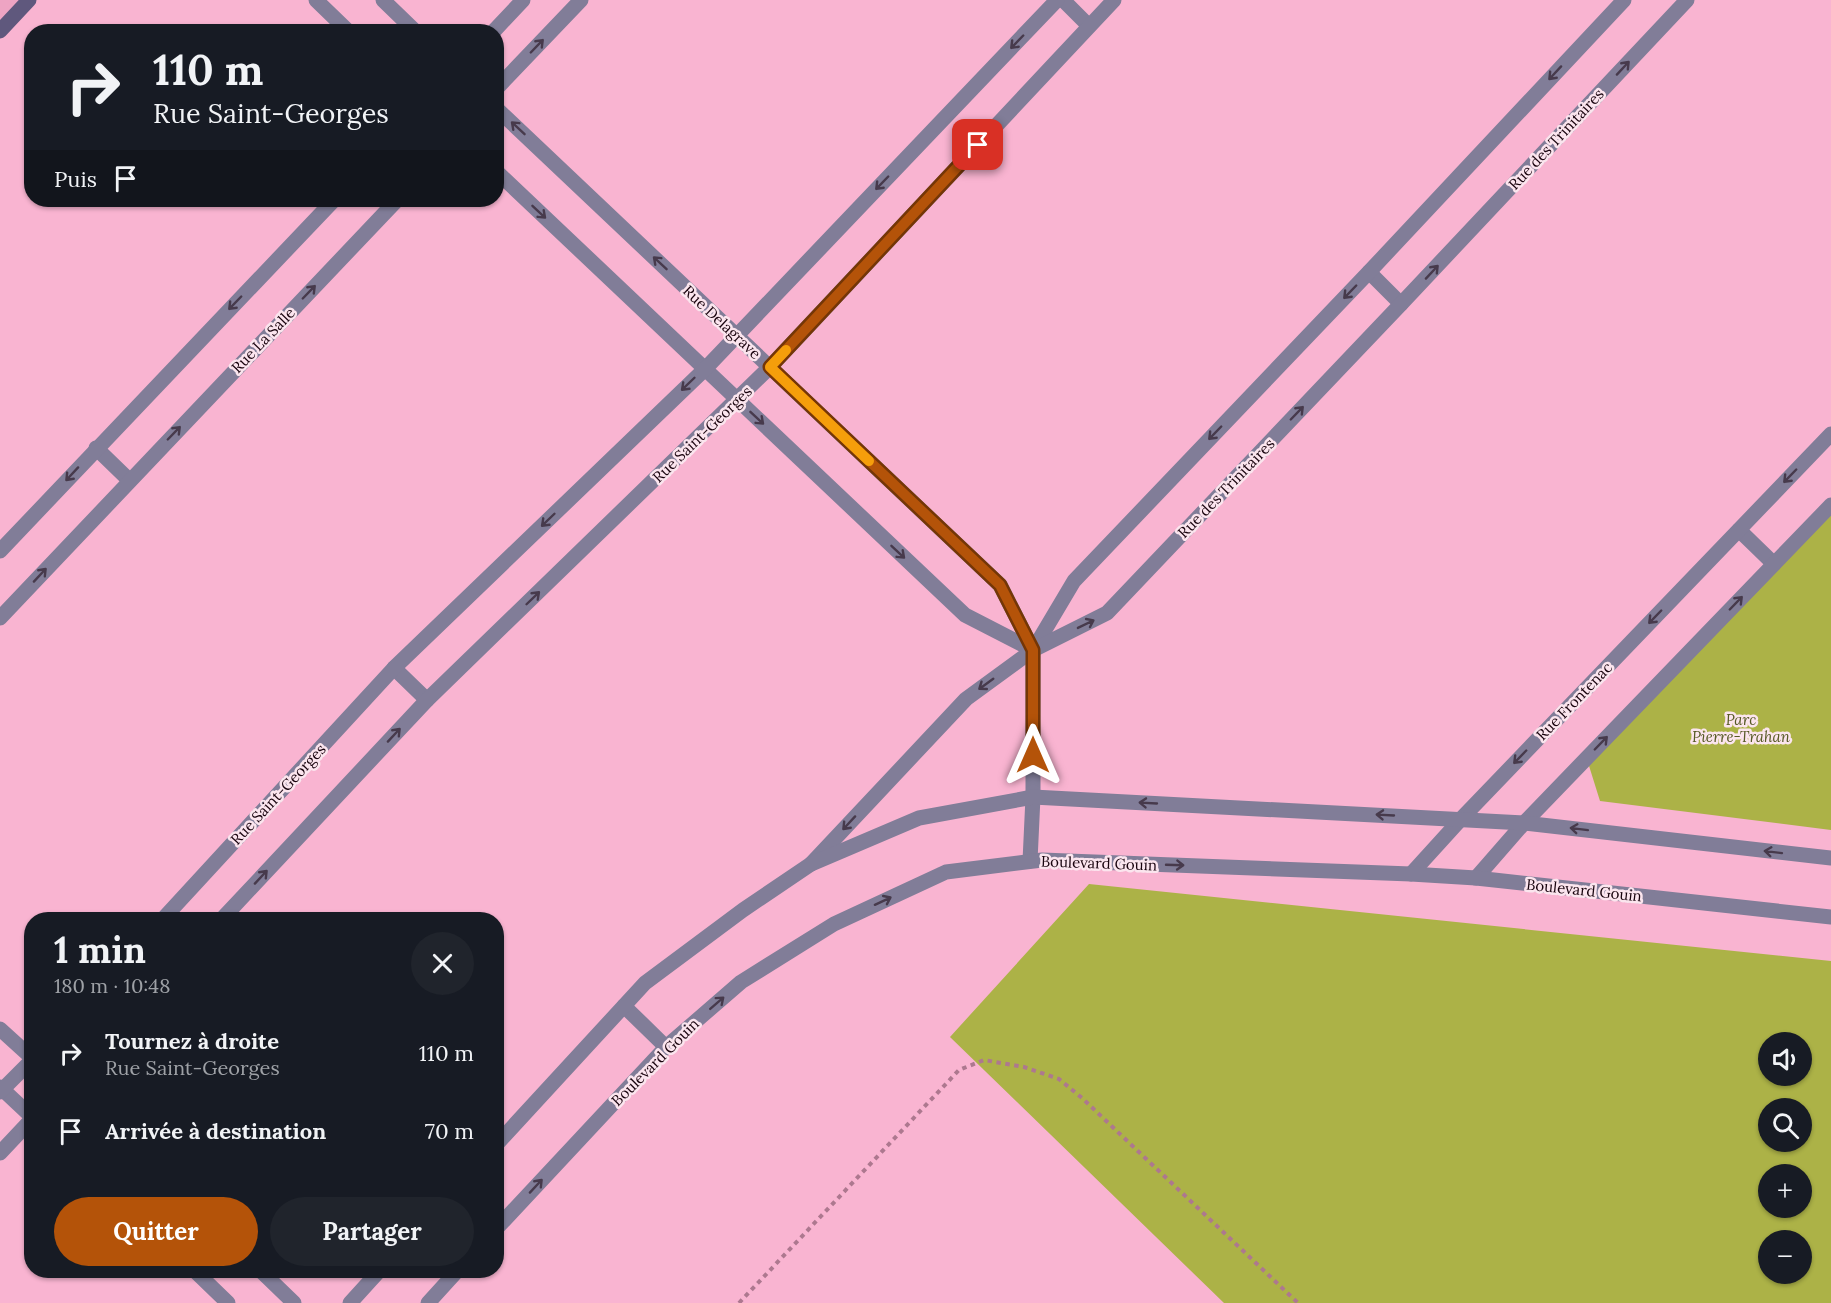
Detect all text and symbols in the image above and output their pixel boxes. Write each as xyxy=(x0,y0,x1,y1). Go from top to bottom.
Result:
one-way arrow xyxy=(1009,35,1024,50)
one-way arrow xyxy=(530,39,544,54)
text: 110 m xyxy=(153,43,264,97)
icon: right xyxy=(54,48,132,126)
one-way arrow xyxy=(1615,61,1630,76)
one-way arrow xyxy=(1548,66,1562,81)
street label: Rue des Trinitaires xyxy=(1504,84,1608,193)
text: Rue Saint-Georges xyxy=(153,96,389,130)
pin xyxy=(952,119,1003,170)
one-way arrow xyxy=(511,122,526,136)
icon: arrive xyxy=(961,128,994,161)
icon: arrive xyxy=(109,162,142,195)
text: Puis xyxy=(54,165,97,193)
one-way arrow xyxy=(875,176,889,191)
one-way arrow xyxy=(531,204,546,218)
one-way arrow xyxy=(652,255,667,270)
one-way arrow xyxy=(1425,264,1439,279)
street label: Rue Delagrave xyxy=(679,281,765,363)
one-way arrow xyxy=(1343,284,1357,299)
one-way arrow xyxy=(301,285,316,300)
one-way arrow xyxy=(228,295,242,310)
street label: Rue La Salle xyxy=(227,303,299,377)
one-way arrow xyxy=(681,377,696,392)
street label: Rue Saint-Georges xyxy=(648,382,756,486)
one-way arrow xyxy=(1290,406,1305,421)
one-way arrow xyxy=(749,411,764,425)
one-way arrow xyxy=(167,426,181,441)
one-way arrow xyxy=(1208,426,1222,441)
street label: Rue des Trinitaires xyxy=(1174,434,1278,542)
one-way arrow xyxy=(65,467,79,482)
one-way arrow xyxy=(1783,469,1798,484)
one-way arrow xyxy=(541,512,556,527)
one-way arrow xyxy=(891,545,906,559)
one-way arrow xyxy=(33,568,47,583)
one-way arrow xyxy=(525,591,540,605)
one-way arrow xyxy=(1729,595,1744,610)
one-way arrow xyxy=(1648,609,1662,624)
one-way arrow xyxy=(1076,617,1094,629)
street label: Rue Frontenac xyxy=(1532,658,1616,744)
one-way arrow xyxy=(978,678,994,690)
park label: Parc Pierre-Trahan xyxy=(1692,710,1791,746)
position arrow xyxy=(1001,723,1065,787)
one-way arrow xyxy=(387,728,401,743)
one-way arrow xyxy=(1594,736,1608,751)
street label: Rue Saint-Georges xyxy=(226,740,330,848)
one-way arrow xyxy=(1513,750,1527,765)
one-way arrow xyxy=(1139,797,1159,808)
one-way arrow xyxy=(1375,809,1395,820)
one-way arrow xyxy=(843,815,857,830)
one-way arrow xyxy=(1570,824,1590,835)
one-way arrow xyxy=(1763,846,1783,857)
street label: Boulevard Gouin xyxy=(1041,851,1157,875)
one-way arrow xyxy=(1165,860,1185,871)
one-way arrow xyxy=(253,870,267,885)
street label: Boulevard Gouin xyxy=(1525,874,1643,906)
one-way arrow xyxy=(873,895,891,907)
text: 1 min xyxy=(54,927,146,973)
button: close xyxy=(411,932,474,995)
text: 180 m · 10:48 xyxy=(54,973,170,998)
one-way arrow xyxy=(709,996,724,1010)
street label: Boulevard Gouin xyxy=(607,1014,703,1110)
text: Tournez à droite xyxy=(105,1027,279,1055)
map controls xyxy=(1758,1032,1812,1284)
button: sound xyxy=(1758,1032,1812,1086)
icon: right xyxy=(54,1037,87,1070)
text: 110 m xyxy=(419,1039,474,1067)
text: Rue Saint-Georges xyxy=(105,1055,280,1080)
button: search xyxy=(1758,1098,1812,1152)
icon: arrive xyxy=(54,1115,87,1148)
text: Arrivée à destination xyxy=(105,1117,326,1145)
text: 70 m xyxy=(425,1117,474,1145)
button: + xyxy=(1758,1164,1812,1218)
one-way arrow xyxy=(529,1179,543,1194)
button: Quitter xyxy=(54,1197,258,1266)
button: Partager xyxy=(270,1197,474,1266)
button: − xyxy=(1758,1230,1812,1284)

